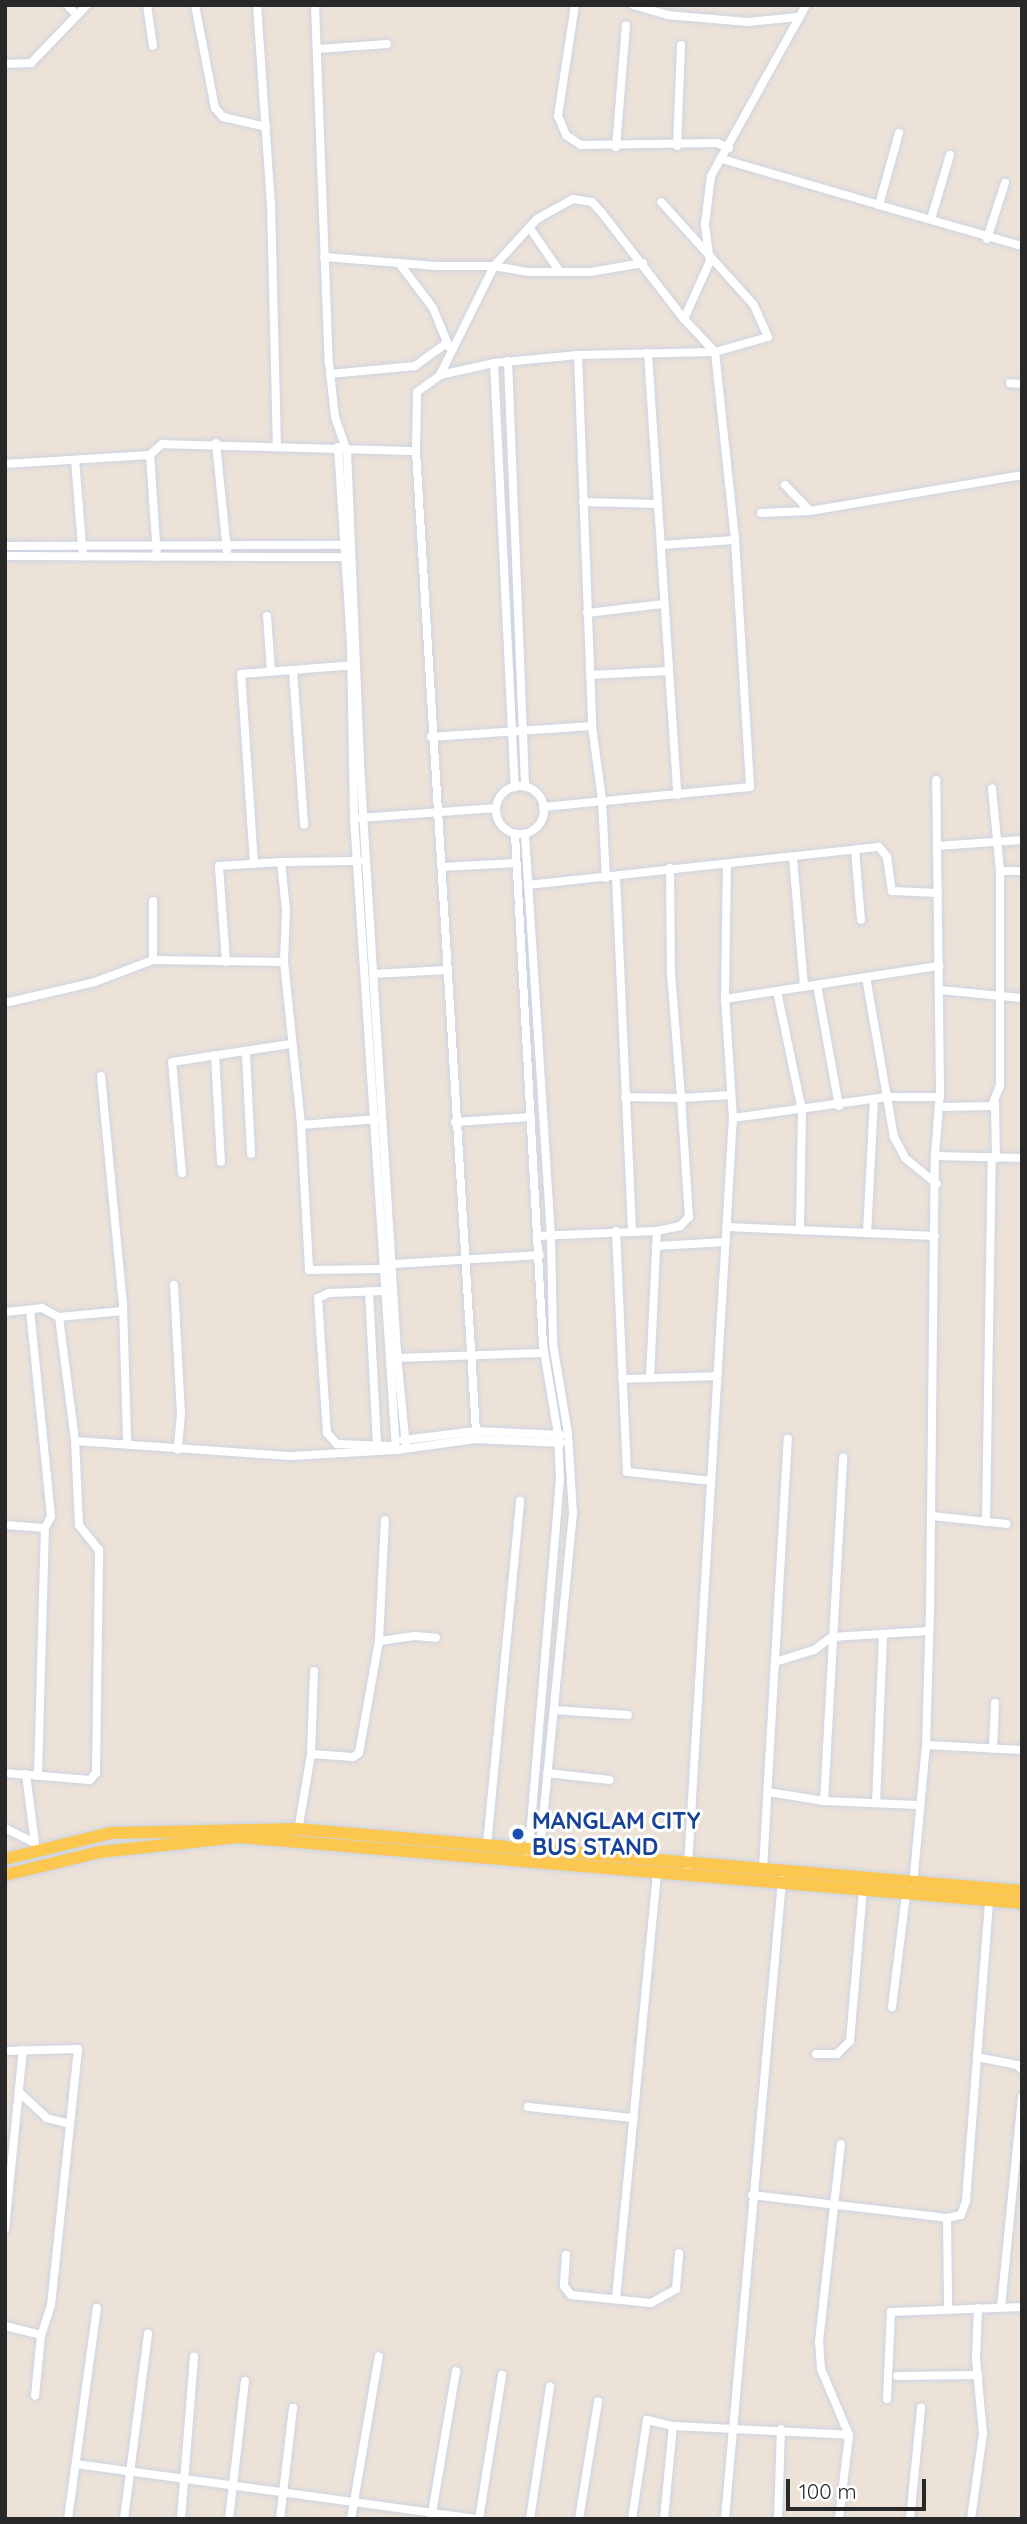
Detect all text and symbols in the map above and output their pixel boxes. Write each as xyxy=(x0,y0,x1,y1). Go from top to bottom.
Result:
place label: MANGLAM CITY BUS STAND xyxy=(532,1807,700,1861)
marker: MANGLAM CITY BUS STAND xyxy=(510,1826,526,1842)
scale bar xyxy=(789,2464,929,2508)
text: 100 m xyxy=(799,2478,857,2504)

